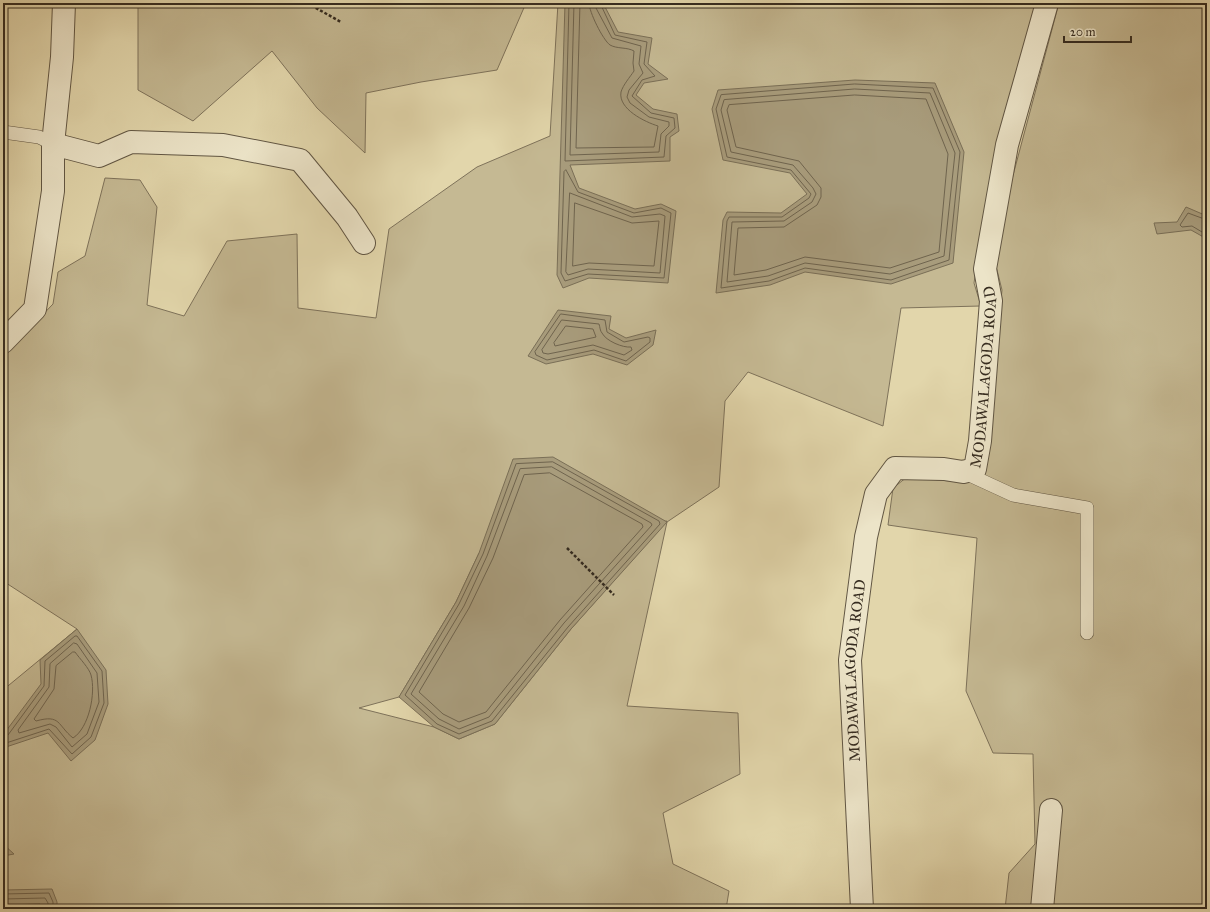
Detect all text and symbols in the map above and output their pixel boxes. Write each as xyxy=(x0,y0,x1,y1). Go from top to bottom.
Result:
scale bar xyxy=(1064,18,1131,44)
text: 20 m xyxy=(1070,25,1096,39)
street label: MODAWALAGODA ROAD xyxy=(966,284,1000,469)
street label: MODAWALAGODA ROAD xyxy=(841,578,869,762)

